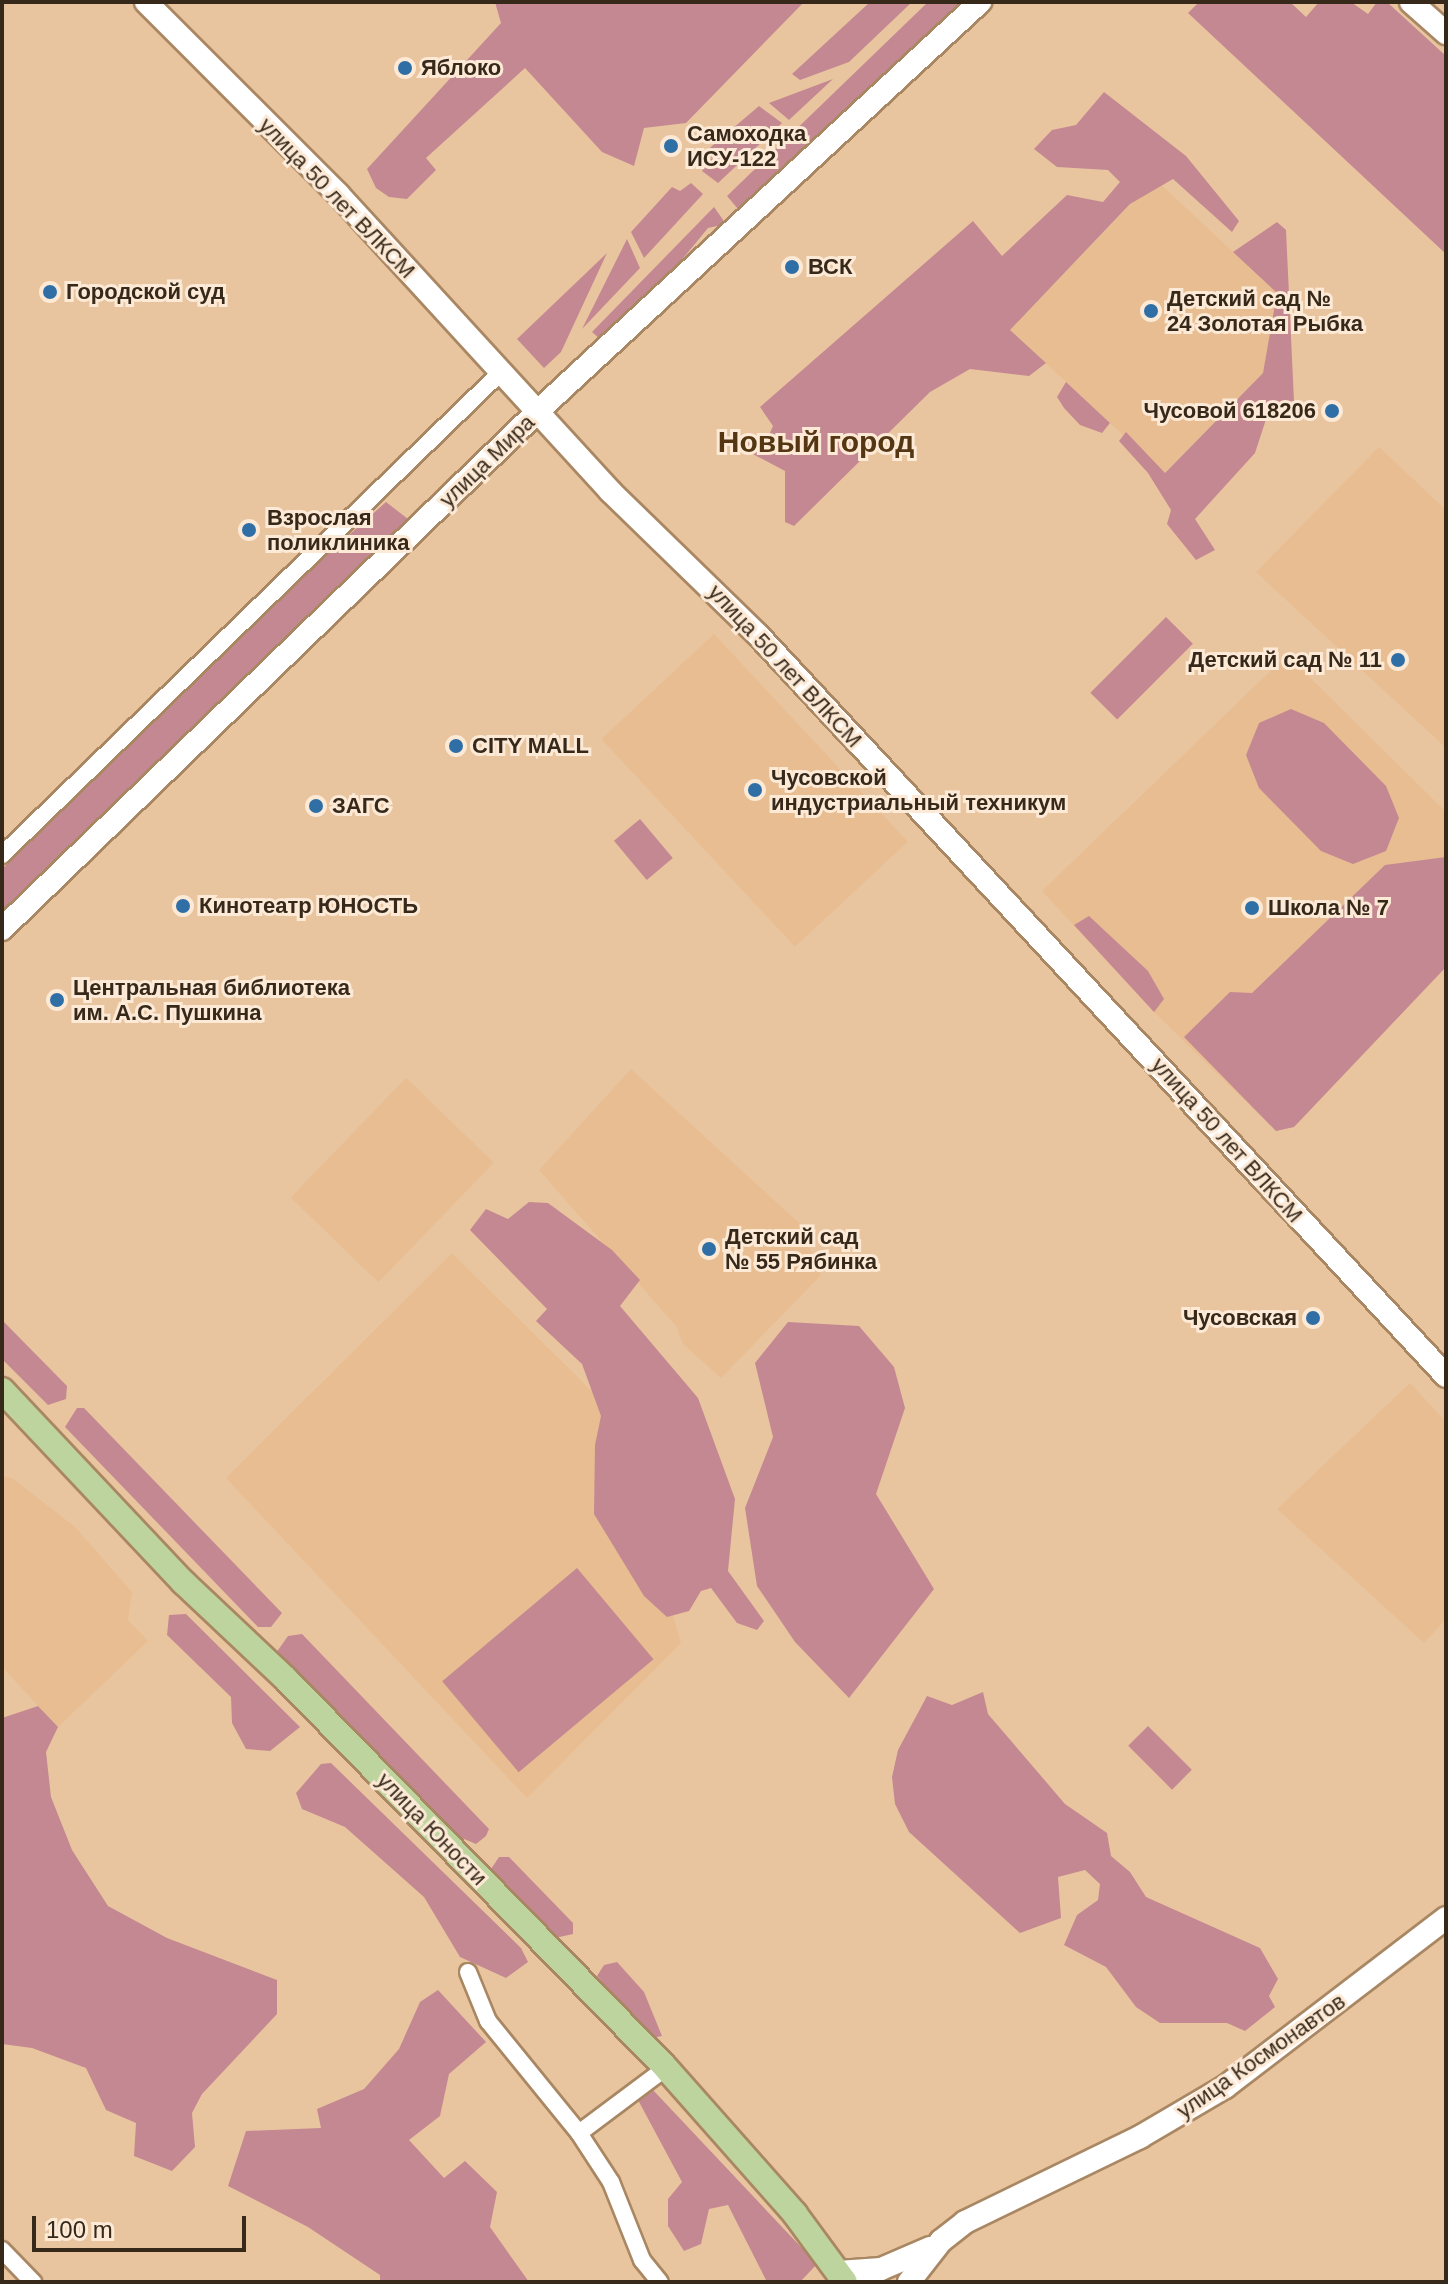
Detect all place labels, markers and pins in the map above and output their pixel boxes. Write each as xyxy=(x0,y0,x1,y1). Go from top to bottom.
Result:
place label: Яблоко xyxy=(421,55,501,81)
marker: Яблоко xyxy=(396,59,414,77)
place label: Самоходка ИСУ-122 xyxy=(687,120,806,172)
marker: Самоходка ИСУ-122 xyxy=(662,137,680,155)
place label: ВСК xyxy=(808,254,852,280)
marker: ВСК xyxy=(783,258,801,276)
place label: Городской суд xyxy=(66,279,225,305)
marker: Городской суд xyxy=(41,283,59,301)
place label: Детский сад № 24 Золотая Рыбка xyxy=(1167,285,1363,336)
marker: Детский сад № 24 Золотая Рыбка xyxy=(1142,302,1160,320)
place label: Чусовой 618206 xyxy=(1143,398,1316,424)
marker: Чусовой 618206 xyxy=(1323,402,1341,420)
place label: Взрослая поликлиника xyxy=(267,504,410,556)
marker: Взрослая поликлиника xyxy=(238,519,260,541)
place label: Детский сад № 11 xyxy=(1189,647,1382,673)
marker: Детский сад № 11 xyxy=(1389,651,1407,669)
place label: CITY MALL xyxy=(472,733,589,759)
marker: CITY MALL xyxy=(447,737,465,755)
place label: Чусовской индустриальный техникум xyxy=(771,764,1066,816)
marker: Чусовской индустриальный техникум xyxy=(746,781,764,799)
place label: ЗАГС xyxy=(332,793,390,819)
marker: ЗАГС xyxy=(307,797,325,815)
place label: Кинотеатр ЮНОСТЬ xyxy=(199,893,418,919)
place label: Школа № 7 xyxy=(1268,895,1389,921)
marker: Кинотеатр ЮНОСТЬ xyxy=(174,897,192,915)
marker: Школа № 7 xyxy=(1243,899,1261,917)
place label: Центральная библиотека им. А.С. Пушкина xyxy=(73,974,350,1026)
marker: Центральная библиотека им. А.С. Пушкина xyxy=(48,991,66,1009)
place label: Детский сад № 55 Рябинка xyxy=(725,1223,877,1274)
marker: Детский сад № 55 Рябинка xyxy=(700,1240,718,1258)
place label: Чусовская xyxy=(1183,1305,1297,1331)
marker: Чусовская xyxy=(1304,1309,1322,1327)

